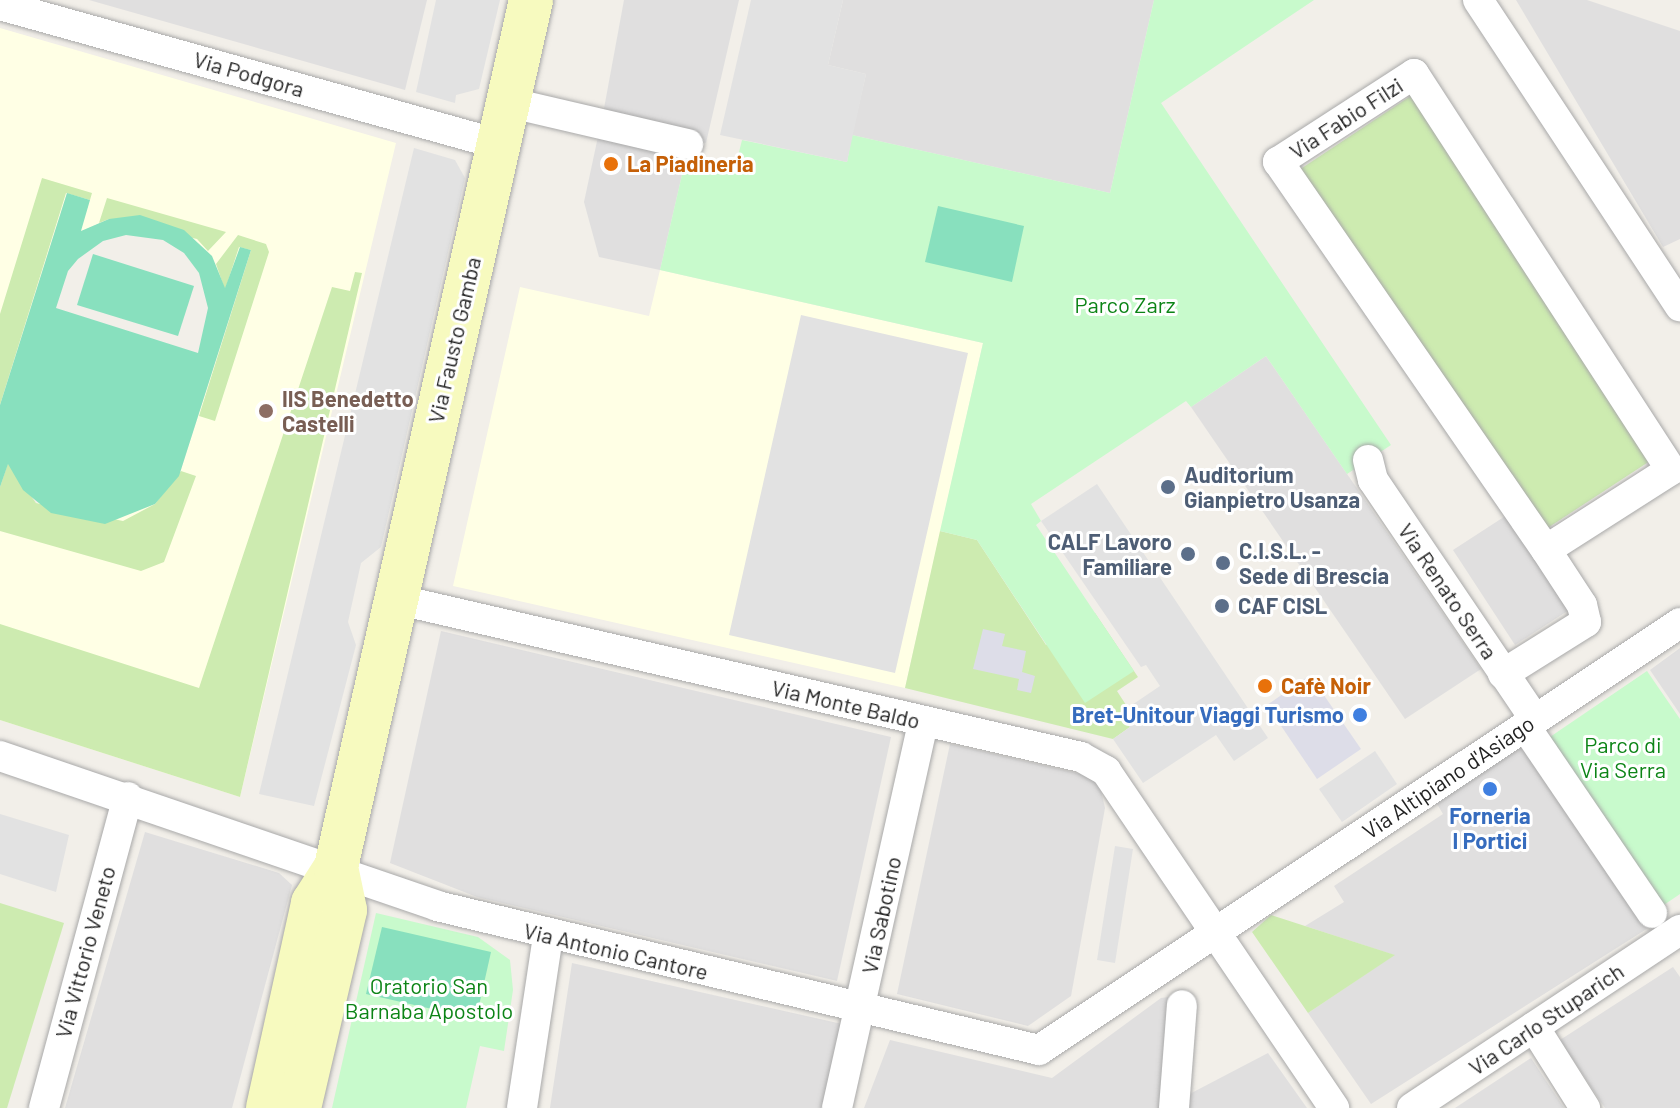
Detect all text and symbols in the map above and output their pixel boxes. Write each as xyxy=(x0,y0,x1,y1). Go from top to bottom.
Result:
street label: Via Podgora xyxy=(191,46,307,102)
street label: Via Fabio Filzi xyxy=(1284,72,1408,164)
place label: La Piadineria xyxy=(627,151,754,177)
marker: La Piadineria xyxy=(602,155,620,173)
street label: Via Fausto Gamba xyxy=(422,254,486,426)
park label: Parco Zarz xyxy=(1074,292,1176,318)
place label: IIS Benedetto Castelli xyxy=(282,385,414,436)
marker: IIS Benedetto Castelli xyxy=(257,402,275,420)
place label: Auditorium Gianpietro Usanza xyxy=(1184,461,1360,512)
marker: Auditorium Gianpietro Usanza xyxy=(1159,478,1177,496)
street label: Via Renato Serra xyxy=(1393,518,1503,664)
place label: CALF Lavoro Familiare xyxy=(1048,528,1172,580)
place label: C.I.S.L. - Sede di Brescia xyxy=(1239,537,1389,588)
marker: CALF Lavoro Familiare xyxy=(1179,545,1197,563)
marker: C.I.S.L. - Sede di Brescia xyxy=(1214,554,1232,572)
place label: CAF CISL xyxy=(1238,593,1327,619)
marker: CAF CISL xyxy=(1213,597,1231,615)
place label: Cafè Noir xyxy=(1281,673,1371,699)
street label: Via Monte Baldo xyxy=(769,674,923,734)
marker: Cafè Noir xyxy=(1256,677,1274,695)
place label: Bret-Unitour Viaggi Turismo xyxy=(1072,702,1344,728)
marker: Bret-Unitour Viaggi Turismo xyxy=(1351,706,1369,724)
street label: Via Altipiano d'Asiago xyxy=(1357,710,1539,844)
park label: Parco di Via Serra xyxy=(1580,731,1666,782)
marker: Forneria I Portici xyxy=(1481,780,1499,798)
place label: Forneria I Portici xyxy=(1449,802,1531,854)
street label: Via Sabotino xyxy=(856,854,906,976)
street label: Via Vittorio Veneto xyxy=(49,863,121,1041)
street label: Via Antonio Cantore xyxy=(521,917,711,985)
street label: Via Carlo Stuparich xyxy=(1464,957,1628,1081)
park label: Oratorio San Barnaba Apostolo xyxy=(345,972,513,1024)

